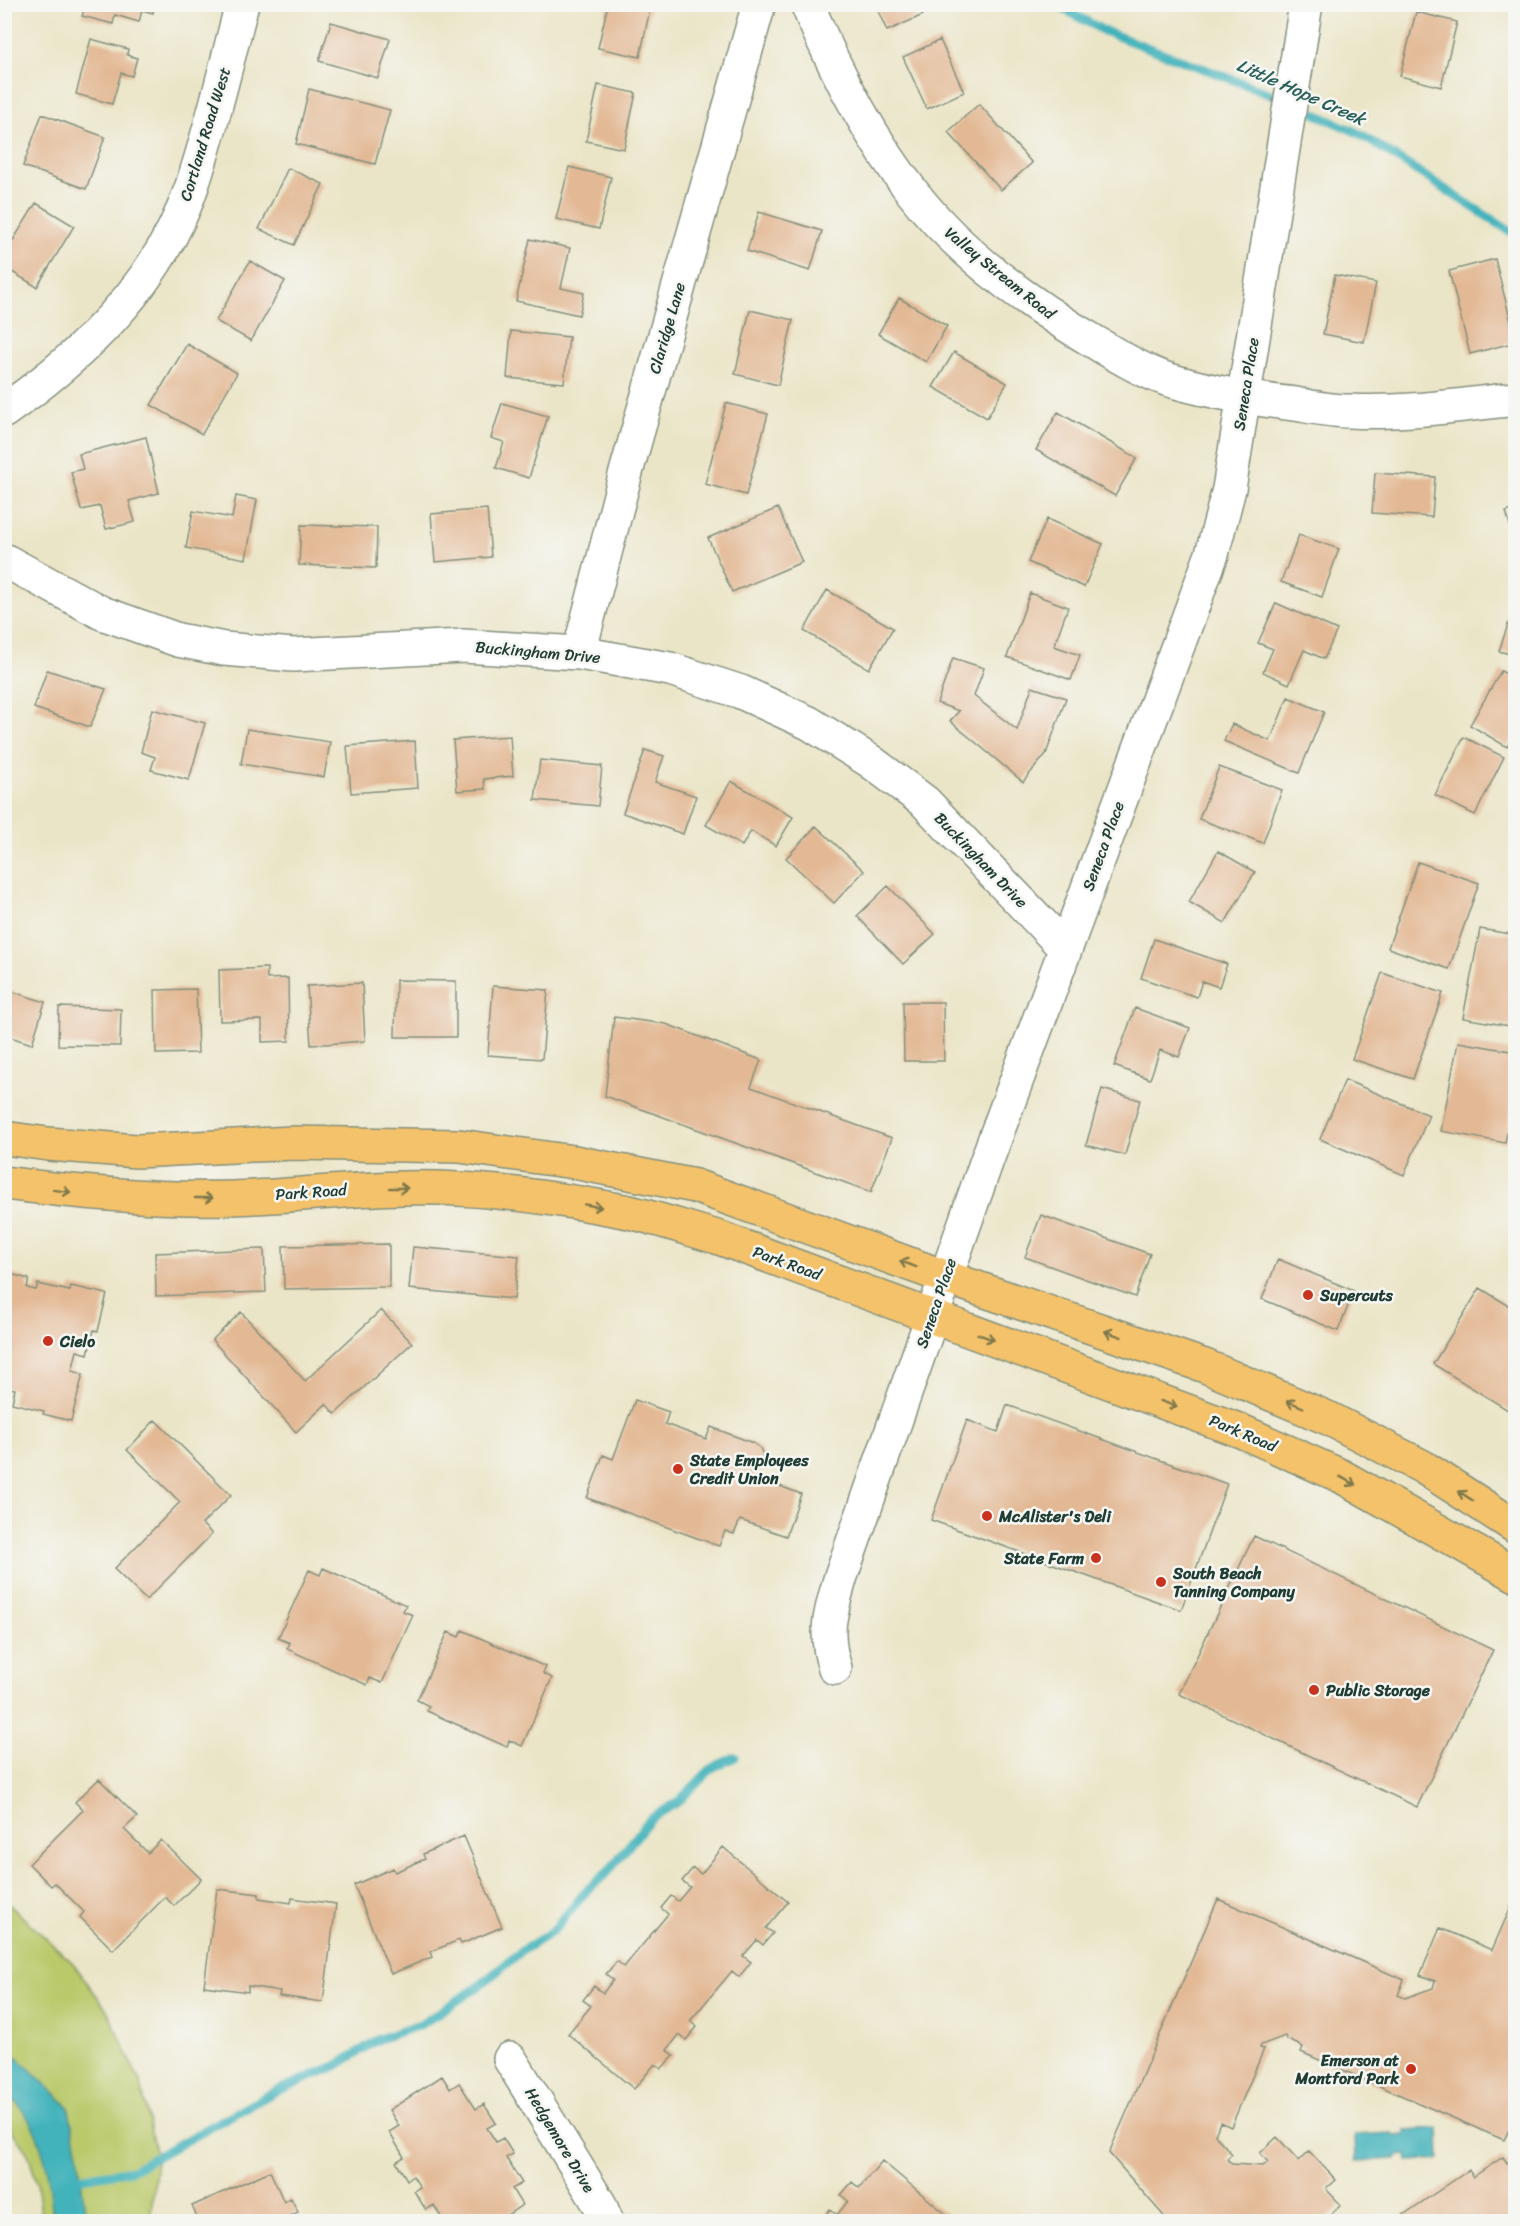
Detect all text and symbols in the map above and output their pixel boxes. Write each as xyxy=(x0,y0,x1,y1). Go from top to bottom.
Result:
water label: Little Hope Creek xyxy=(1231,49,1373,136)
street label: Cortland Road West xyxy=(171,63,239,205)
street label: Valley Stream Road xyxy=(938,219,1063,328)
street label: Claridge Lane xyxy=(640,279,694,377)
street label: Seneca Place xyxy=(1224,335,1268,433)
street label: Buckingham Drive xyxy=(474,632,602,672)
street label: Seneca Place xyxy=(1073,797,1133,895)
street label: Buckingham Drive xyxy=(927,805,1035,915)
street label: Park Road xyxy=(274,1175,349,1209)
one-way arrow xyxy=(388,1182,408,1194)
one-way arrow xyxy=(52,1185,72,1196)
one-way arrow xyxy=(194,1192,214,1204)
one-way arrow xyxy=(582,1201,602,1212)
street label: Park Road xyxy=(749,1237,827,1289)
street label: Seneca Place xyxy=(907,1254,965,1352)
one-way arrow xyxy=(899,1257,918,1268)
place label: Supercuts xyxy=(1319,1281,1393,1310)
marker: Supercuts xyxy=(1301,1288,1315,1302)
place label: Cielo xyxy=(59,1327,95,1356)
one-way arrow xyxy=(1104,1328,1122,1339)
one-way arrow xyxy=(976,1332,994,1343)
marker: Cielo xyxy=(41,1334,55,1348)
one-way arrow xyxy=(1286,1398,1304,1409)
one-way arrow xyxy=(1159,1399,1178,1410)
street label: Park Road xyxy=(1205,1406,1283,1461)
place label: State Employees Credit Union xyxy=(689,1446,809,1493)
marker: State Employees Credit Union xyxy=(671,1462,685,1476)
one-way arrow xyxy=(1339,1475,1356,1487)
one-way arrow xyxy=(1458,1489,1475,1501)
place label: McAlister's Deli xyxy=(998,1502,1112,1531)
marker: McAlister's Deli xyxy=(980,1509,994,1523)
place label: State Farm xyxy=(1003,1544,1085,1573)
marker: State Farm xyxy=(1089,1551,1103,1565)
place label: South Beach Tanning Company xyxy=(1172,1559,1295,1606)
marker: South Beach Tanning Company xyxy=(1154,1575,1168,1589)
place label: Public Storage xyxy=(1326,1676,1431,1705)
marker: Public Storage xyxy=(1307,1683,1321,1697)
place label: Emerson at Montford Park xyxy=(1294,2046,1400,2093)
marker: Emerson at Montford Park xyxy=(1404,2062,1418,2076)
street label: Hedgemore Drive xyxy=(517,2081,603,2199)

